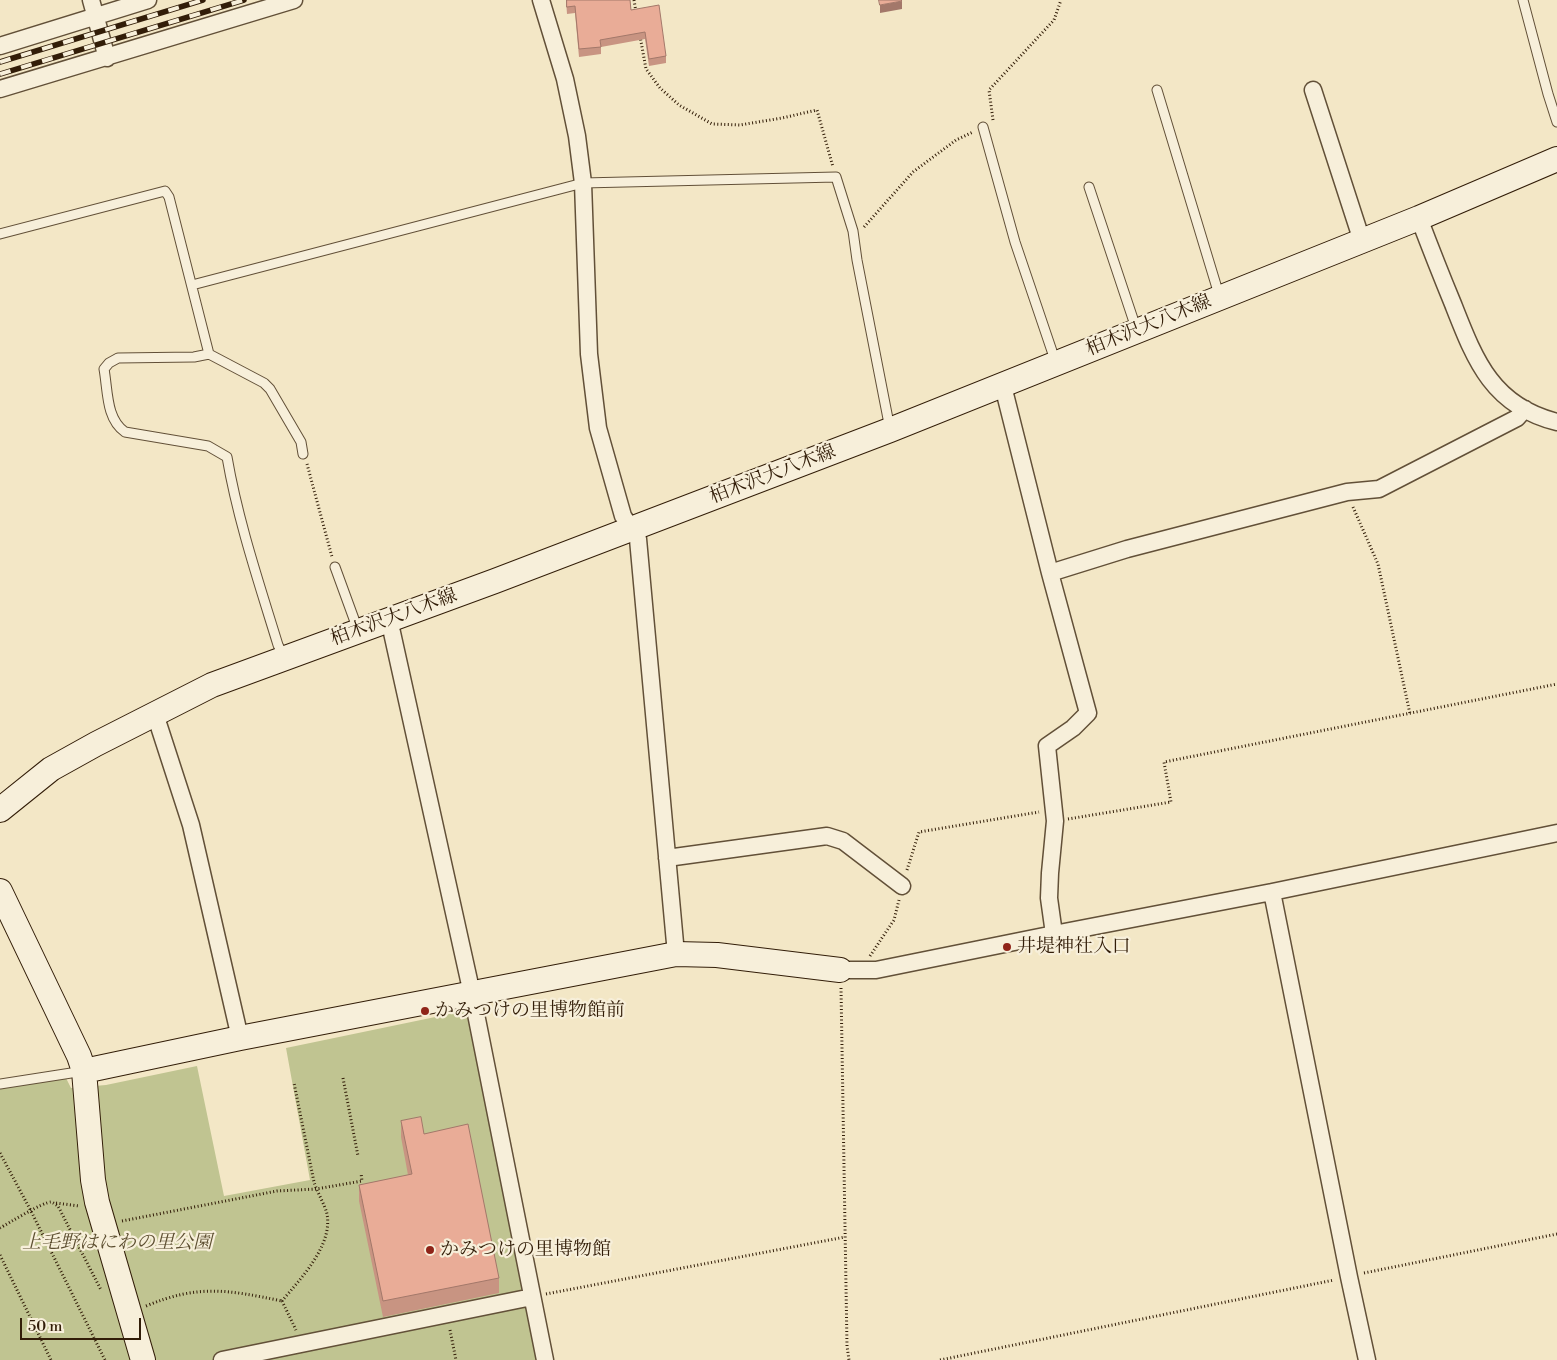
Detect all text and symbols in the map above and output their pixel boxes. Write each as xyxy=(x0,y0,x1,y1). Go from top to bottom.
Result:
street label: 柏木沢大八木線 xyxy=(1083,291,1215,361)
street label: 柏木沢大八木線 xyxy=(707,441,839,509)
street label: 柏木沢大八木線 xyxy=(328,585,460,651)
place label: 井堤神社入口 xyxy=(1017,936,1131,958)
marker: 井堤神社入口 xyxy=(1001,941,1013,953)
place label: かみつけの里博物館前 xyxy=(435,1000,625,1022)
marker: かみつけの里博物館前 xyxy=(419,1005,431,1017)
park label: 上毛野はにわの里公園 xyxy=(22,1232,212,1254)
place label: かみつけの里博物館 xyxy=(440,1239,611,1261)
marker: かみつけの里博物館 xyxy=(424,1244,436,1256)
scale bar xyxy=(22,1308,144,1340)
text: 50 m xyxy=(28,1317,62,1336)

